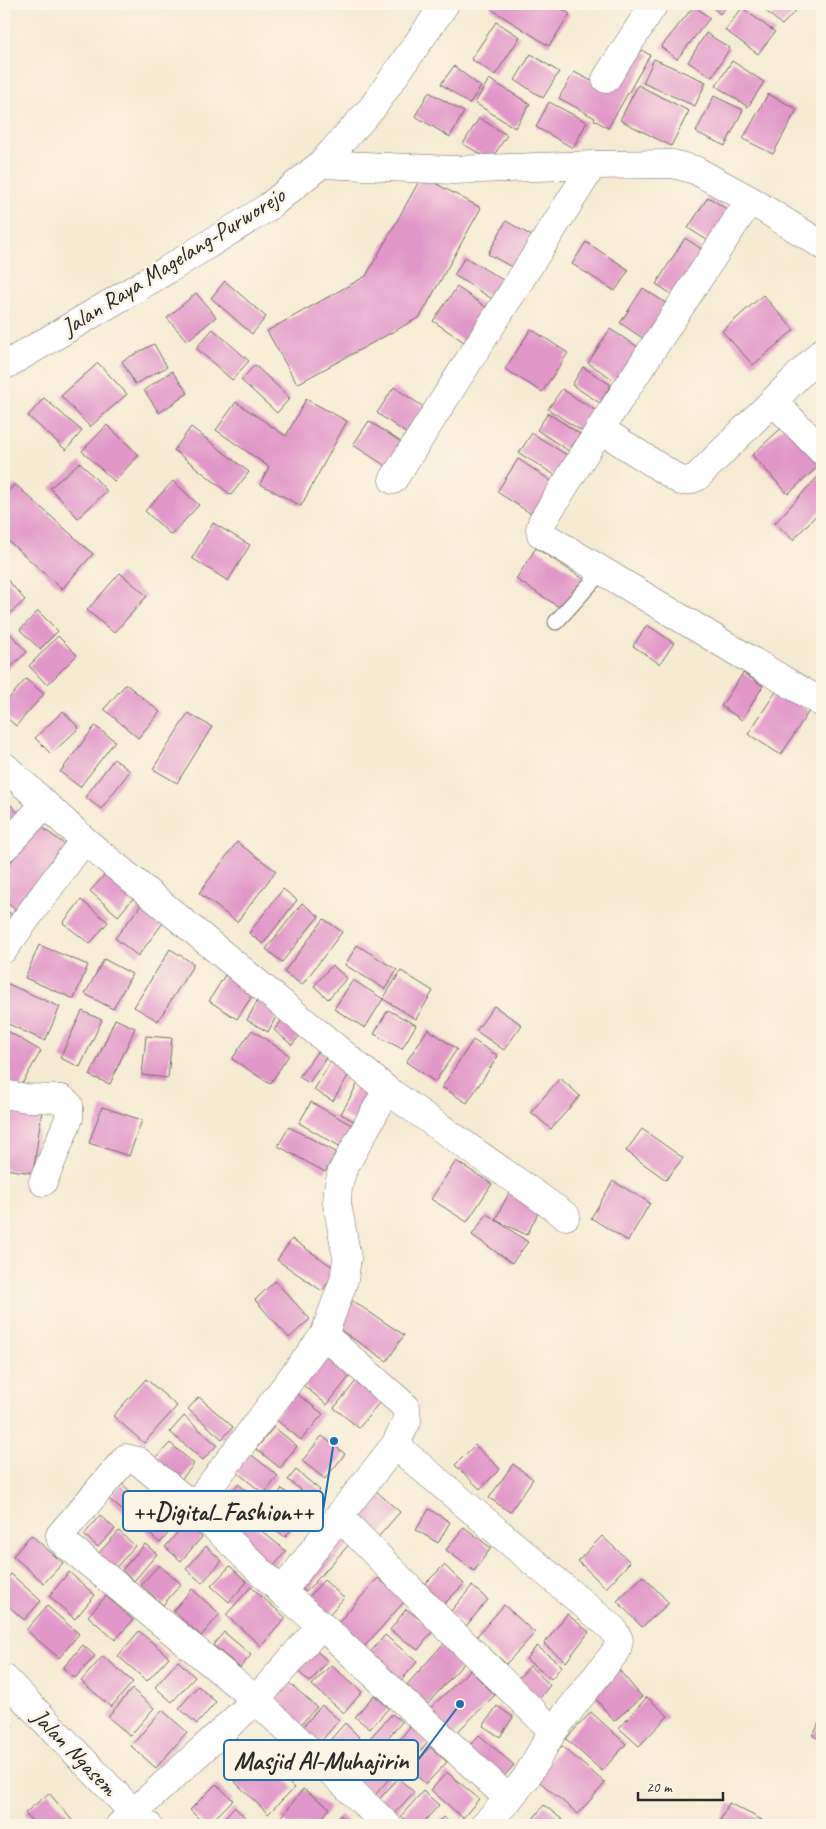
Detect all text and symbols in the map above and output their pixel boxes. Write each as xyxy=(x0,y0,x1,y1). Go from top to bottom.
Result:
street label: Jalan Raya Magelang-Purworejo xyxy=(55,179,292,343)
callout: ++Digital_Fashion++ xyxy=(123,1491,323,1531)
text: ++Digital_Fashion++ xyxy=(133,1496,315,1528)
street label: Jalan Ngasem xyxy=(25,1701,125,1803)
callout: Masjid Al-Muhajirin xyxy=(224,1740,418,1780)
text: Masjid Al-Muhajirin xyxy=(234,1745,410,1777)
scale bar xyxy=(638,1769,724,1801)
text: 20 m xyxy=(646,1778,673,1797)

